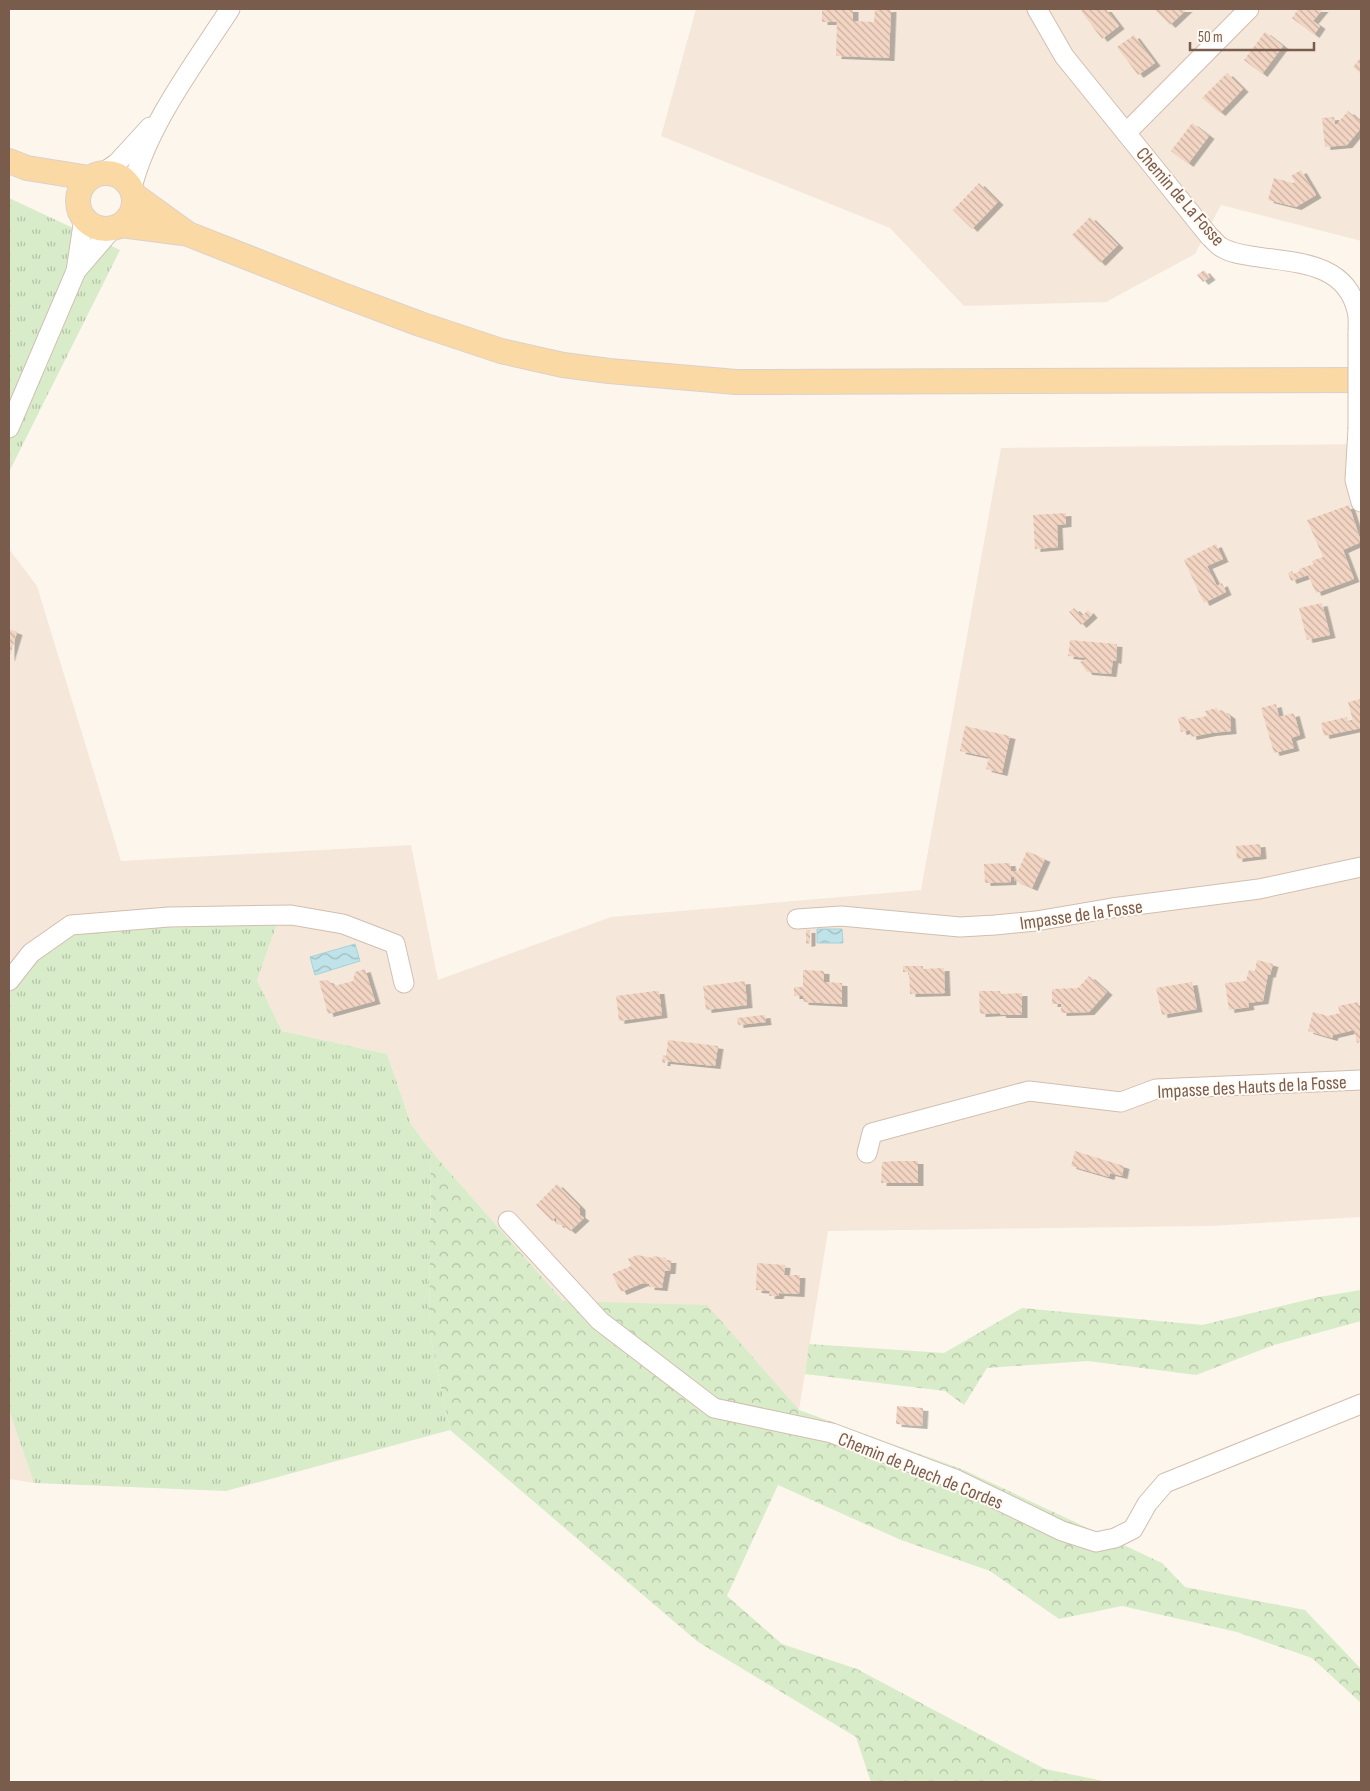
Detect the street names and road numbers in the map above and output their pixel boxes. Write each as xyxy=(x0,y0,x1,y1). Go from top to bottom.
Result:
street label: Chemin de La Fosse xyxy=(1131,143,1229,251)
street label: Impasse de la Fosse xyxy=(1018,895,1144,935)
street label: Impasse des Hauts de la Fosse xyxy=(1157,1071,1347,1104)
street label: Chemin de Puech de Cordes xyxy=(835,1428,1006,1515)

